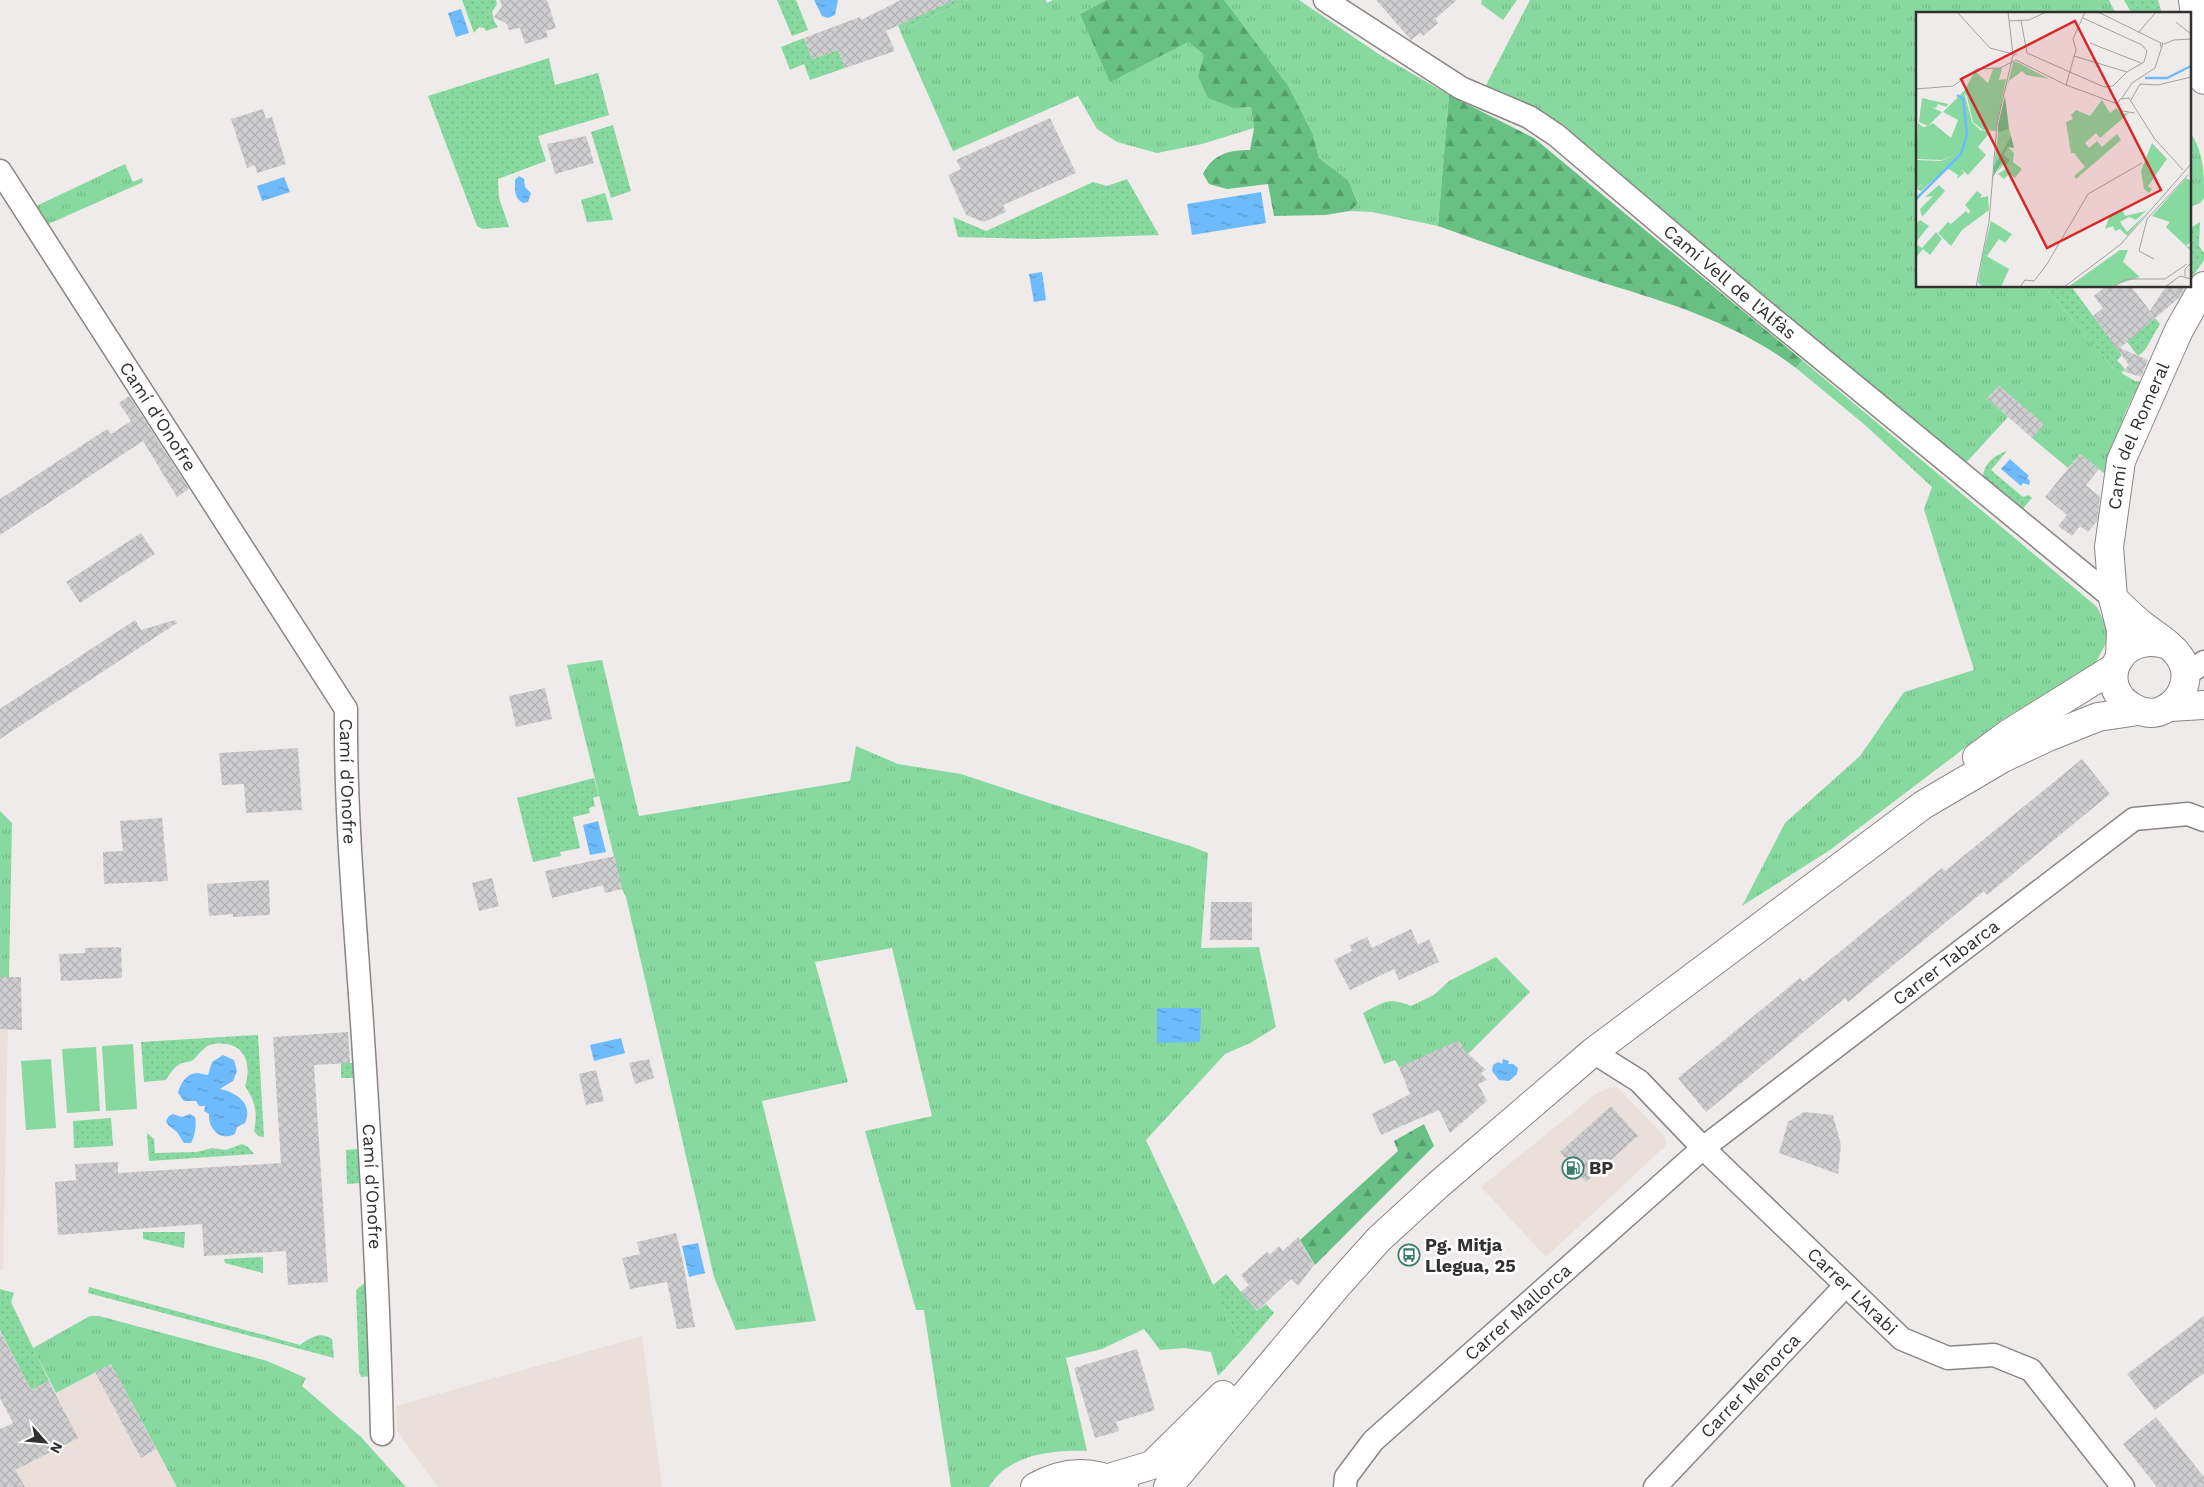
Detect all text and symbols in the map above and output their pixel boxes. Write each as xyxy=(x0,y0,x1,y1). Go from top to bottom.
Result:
inset map xyxy=(1916,12,2192,288)
street label: Camí Vell de l'Alfàs xyxy=(1659,220,1801,343)
street label: Camí d'Onofre xyxy=(115,358,201,475)
street label: Camí del Romeral xyxy=(2103,358,2174,511)
street label: Camí d'Onofre xyxy=(336,718,361,845)
street label: Carrer Tabarca xyxy=(1888,915,2003,1009)
street label: Camí d'Onofre xyxy=(358,1123,386,1250)
fuel station icon: BP xyxy=(1561,1156,1585,1180)
place label: BP xyxy=(1589,1157,1613,1178)
place label: Pg. Mitja Llegua, 25 xyxy=(1425,1234,1516,1276)
bus stop icon: Pg. Mitja Llegua, 25 xyxy=(1397,1243,1421,1267)
street label: Carrer L'Arabi xyxy=(1803,1243,1902,1339)
street label: Carrer Mallorca xyxy=(1460,1259,1575,1365)
street label: Carrer Menorca xyxy=(1696,1329,1804,1442)
north arrow xyxy=(20,1417,70,1467)
text: N xyxy=(47,1440,66,1456)

